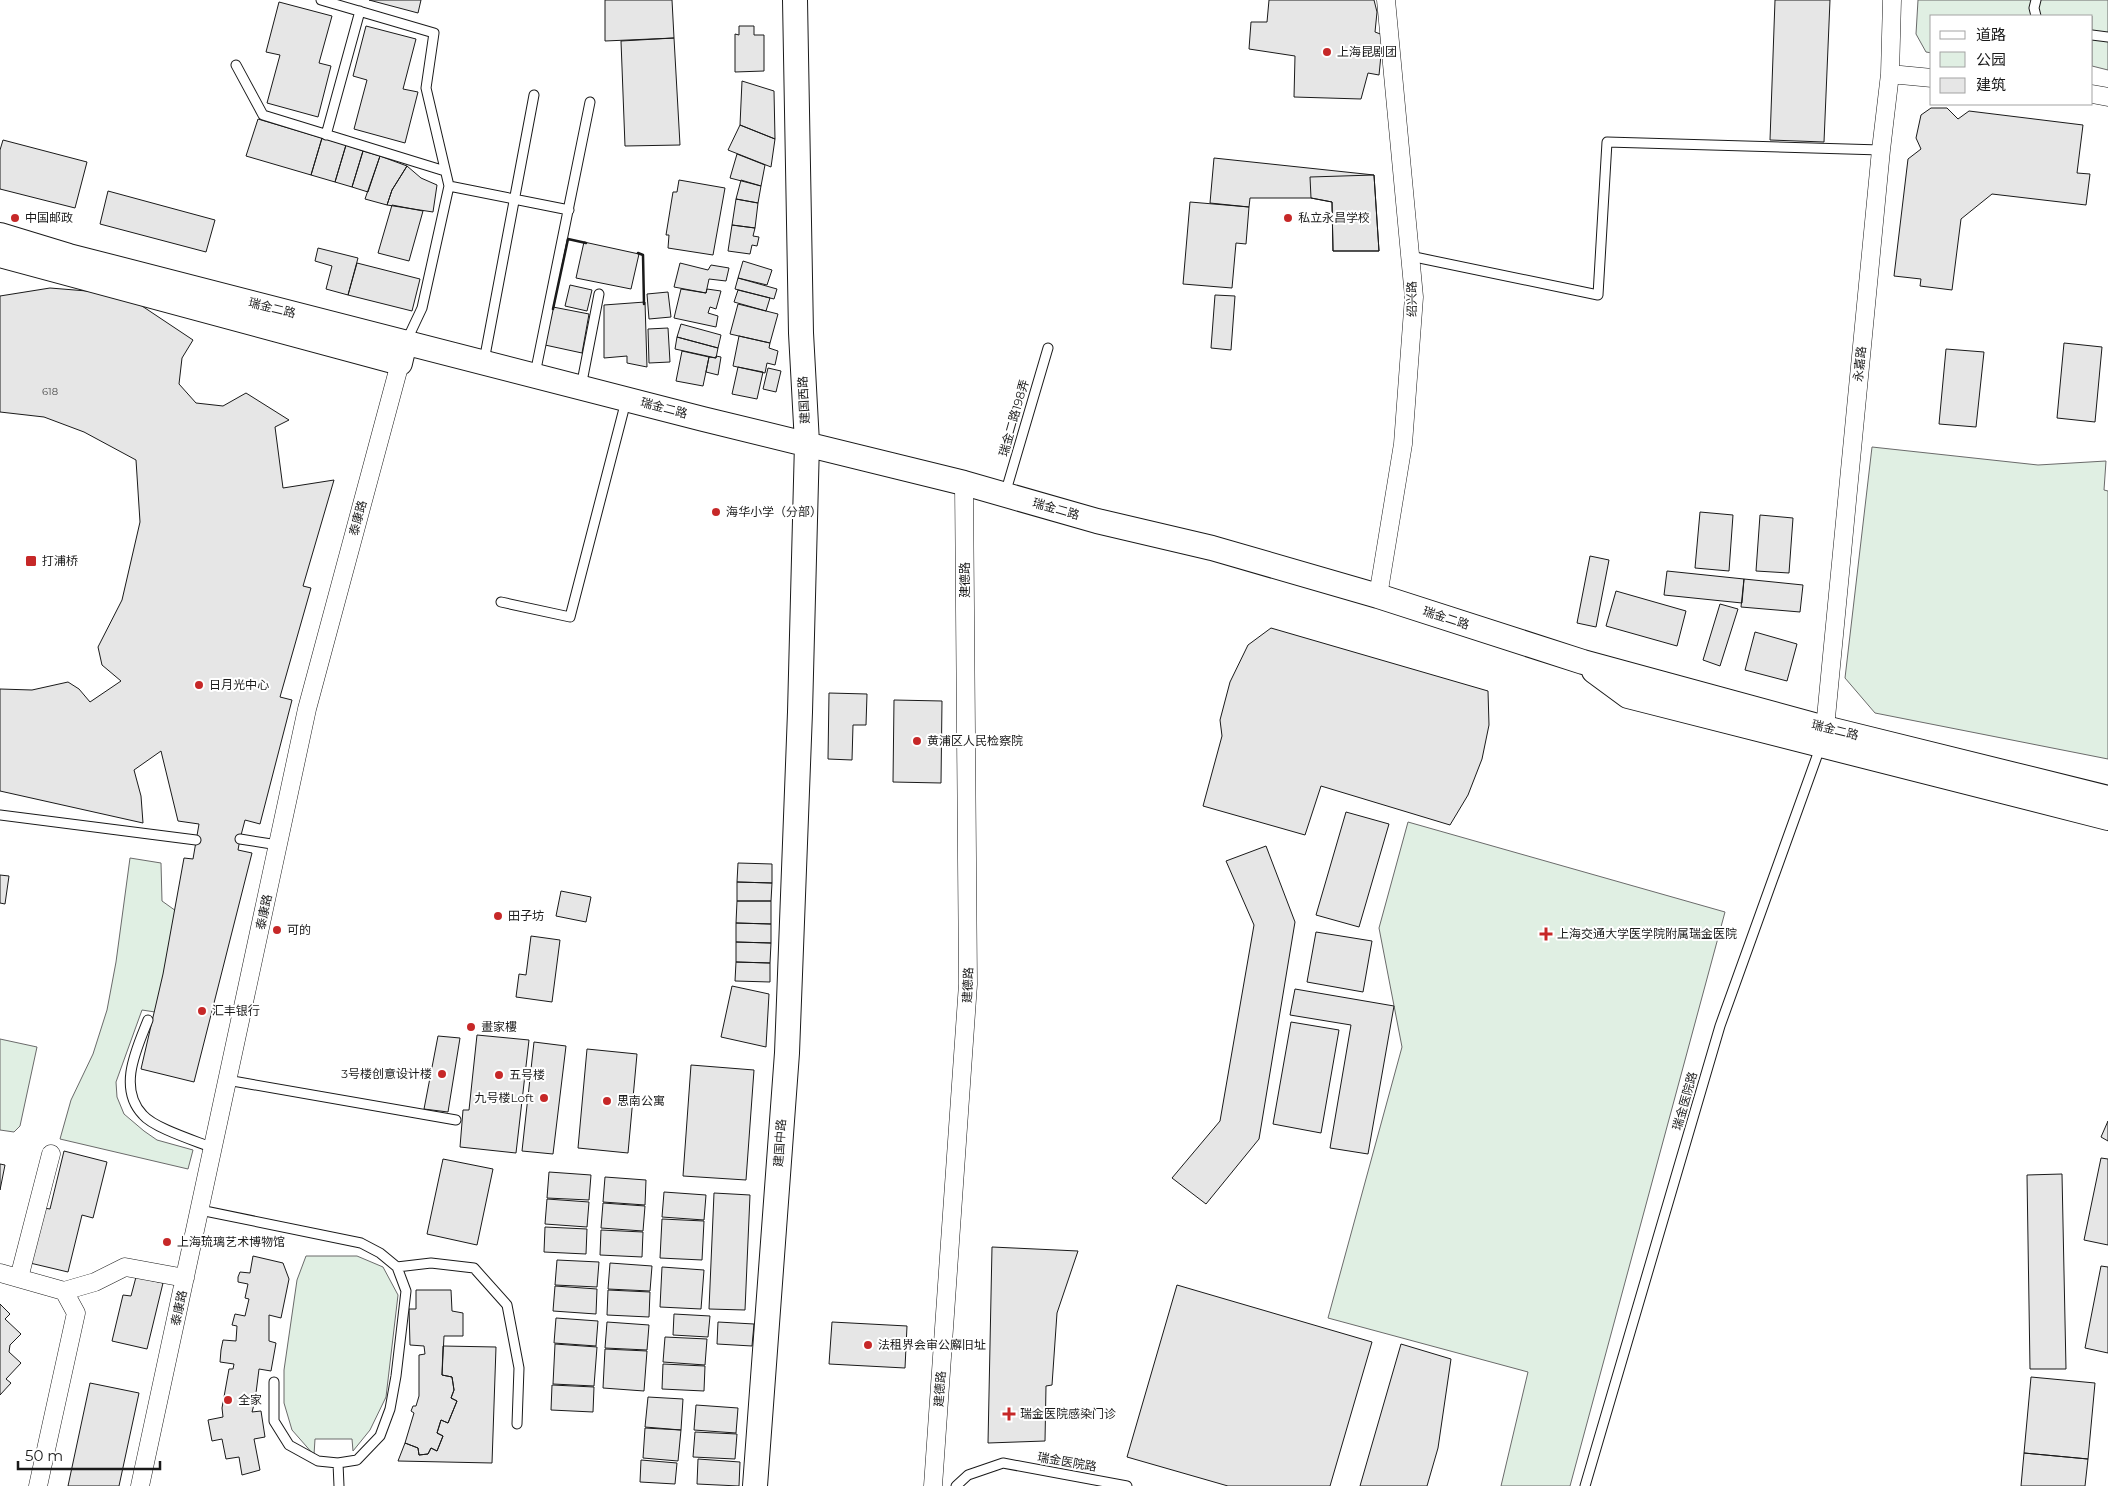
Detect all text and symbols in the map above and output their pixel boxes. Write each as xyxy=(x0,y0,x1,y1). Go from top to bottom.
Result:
legend xyxy=(1930,15,2093,105)
text: 道路 xyxy=(1976,25,2006,44)
place label: 上海昆剧团 xyxy=(1337,44,1397,59)
marker: 上海昆剧团 xyxy=(1321,46,1333,58)
text: 公园 xyxy=(1976,50,2006,69)
text: 建筑 xyxy=(1976,75,2006,94)
place label: 中国邮政 xyxy=(25,210,73,225)
place label: 私立永昌学校 xyxy=(1298,210,1370,225)
marker: 中国邮政 xyxy=(9,212,21,224)
marker: 私立永昌学校 xyxy=(1282,212,1294,224)
street label: 绍兴路 xyxy=(1404,281,1419,317)
street label: 瑞金二路 xyxy=(247,294,297,321)
street label: 永嘉路 xyxy=(1850,345,1869,383)
street label: 建国西路 xyxy=(795,376,812,424)
street label: 瑞金二路198弄 xyxy=(995,378,1032,458)
house number: 618 xyxy=(42,385,58,398)
street label: 瑞金二路 xyxy=(639,394,689,421)
street label: 瑞金二路 xyxy=(1031,495,1081,522)
street label: 泰康路 xyxy=(346,499,369,537)
place label: 海华小学（分部） xyxy=(726,504,822,519)
marker: 海华小学（分部） xyxy=(710,506,722,518)
place label: 打浦桥 xyxy=(42,553,78,568)
marker: 打浦桥 xyxy=(24,554,38,568)
street label: 建德路 xyxy=(957,562,972,598)
street label: 瑞金二路 xyxy=(1421,603,1471,632)
place label: 日月光中心 xyxy=(209,677,269,692)
marker: 日月光中心 xyxy=(193,679,205,691)
street label: 瑞金二路 xyxy=(1810,716,1860,743)
place label: 黄浦区人民检察院 xyxy=(927,733,1023,748)
marker: 黄浦区人民检察院 xyxy=(911,735,923,747)
street label: 泰康路 xyxy=(252,893,275,931)
place label: 田子坊 xyxy=(508,908,544,923)
marker: 田子坊 xyxy=(492,910,504,922)
place label: 可的 xyxy=(287,922,311,937)
marker: 可的 xyxy=(271,924,283,936)
place label: 上海交通大学医学院附属瑞金医院 xyxy=(1557,926,1737,941)
marker: 上海交通大学医学院附属瑞金医院 xyxy=(1539,927,1553,941)
street label: 建德路 xyxy=(959,967,976,1003)
place label: 汇丰银行 xyxy=(212,1003,260,1018)
marker: 汇丰银行 xyxy=(196,1005,208,1017)
place label: 畫家樓 xyxy=(481,1019,517,1034)
marker: 畫家樓 xyxy=(465,1021,477,1033)
place label: 3号楼创意设计楼 xyxy=(341,1066,432,1081)
place label: 五号楼 xyxy=(509,1067,545,1082)
marker: 3号楼创意设计楼 xyxy=(436,1068,448,1080)
marker: 五号楼 xyxy=(493,1069,505,1081)
street label: 瑞金医院路 xyxy=(1669,1070,1700,1132)
place label: 九号楼Loft xyxy=(475,1090,534,1105)
marker: 九号楼Loft xyxy=(538,1092,550,1104)
place label: 思南公寓 xyxy=(617,1093,665,1108)
marker: 思南公寓 xyxy=(601,1095,613,1107)
street label: 建国中路 xyxy=(770,1118,789,1167)
place label: 上海琉璃艺术博物馆 xyxy=(177,1234,285,1249)
marker: 上海琉璃艺术博物馆 xyxy=(161,1236,173,1248)
street label: 泰康路 xyxy=(167,1289,190,1327)
place label: 法租界会审公廨旧址 xyxy=(878,1337,986,1352)
marker: 法租界会审公廨旧址 xyxy=(862,1339,874,1351)
street label: 建德路 xyxy=(931,1370,948,1407)
place label: 全家 xyxy=(238,1392,262,1407)
marker: 全家 xyxy=(222,1394,234,1406)
place label: 瑞金医院感染门诊 xyxy=(1020,1406,1116,1421)
marker: 瑞金医院感染门诊 xyxy=(1002,1407,1016,1421)
scale bar xyxy=(18,1438,160,1470)
text: 50 m xyxy=(25,1446,63,1465)
street label: 瑞金医院路 xyxy=(1036,1449,1098,1474)

